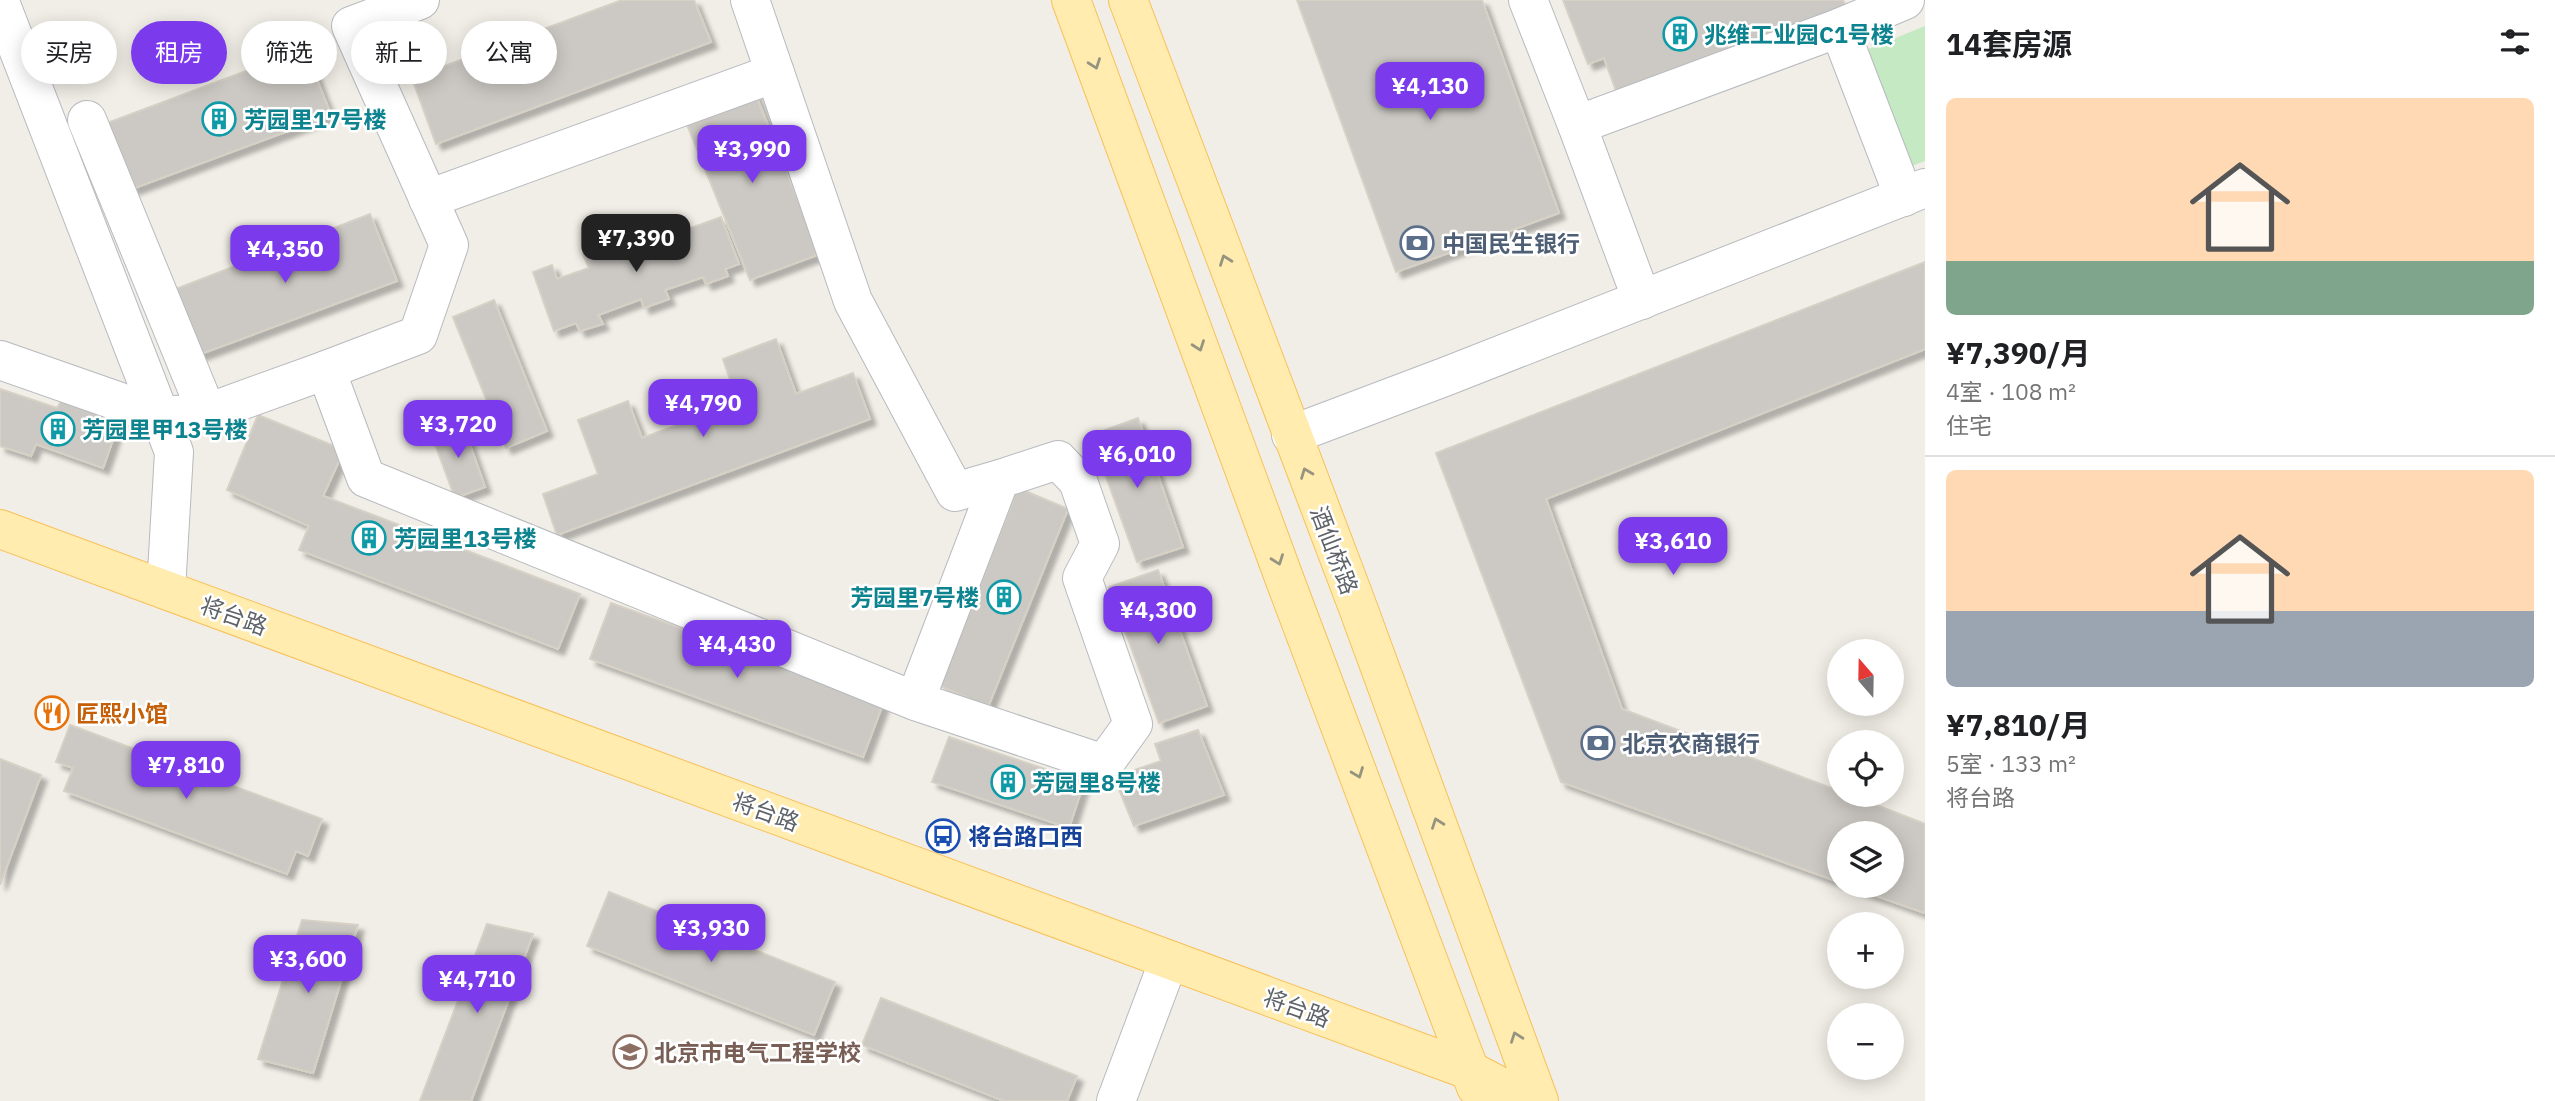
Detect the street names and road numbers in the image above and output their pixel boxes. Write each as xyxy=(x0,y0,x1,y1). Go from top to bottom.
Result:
street label: 酒仙桥路 xyxy=(1305,502,1365,598)
street label: 将台路 xyxy=(196,589,272,641)
street label: 将台路 xyxy=(728,785,804,837)
street label: 将台路 xyxy=(1259,981,1335,1033)

